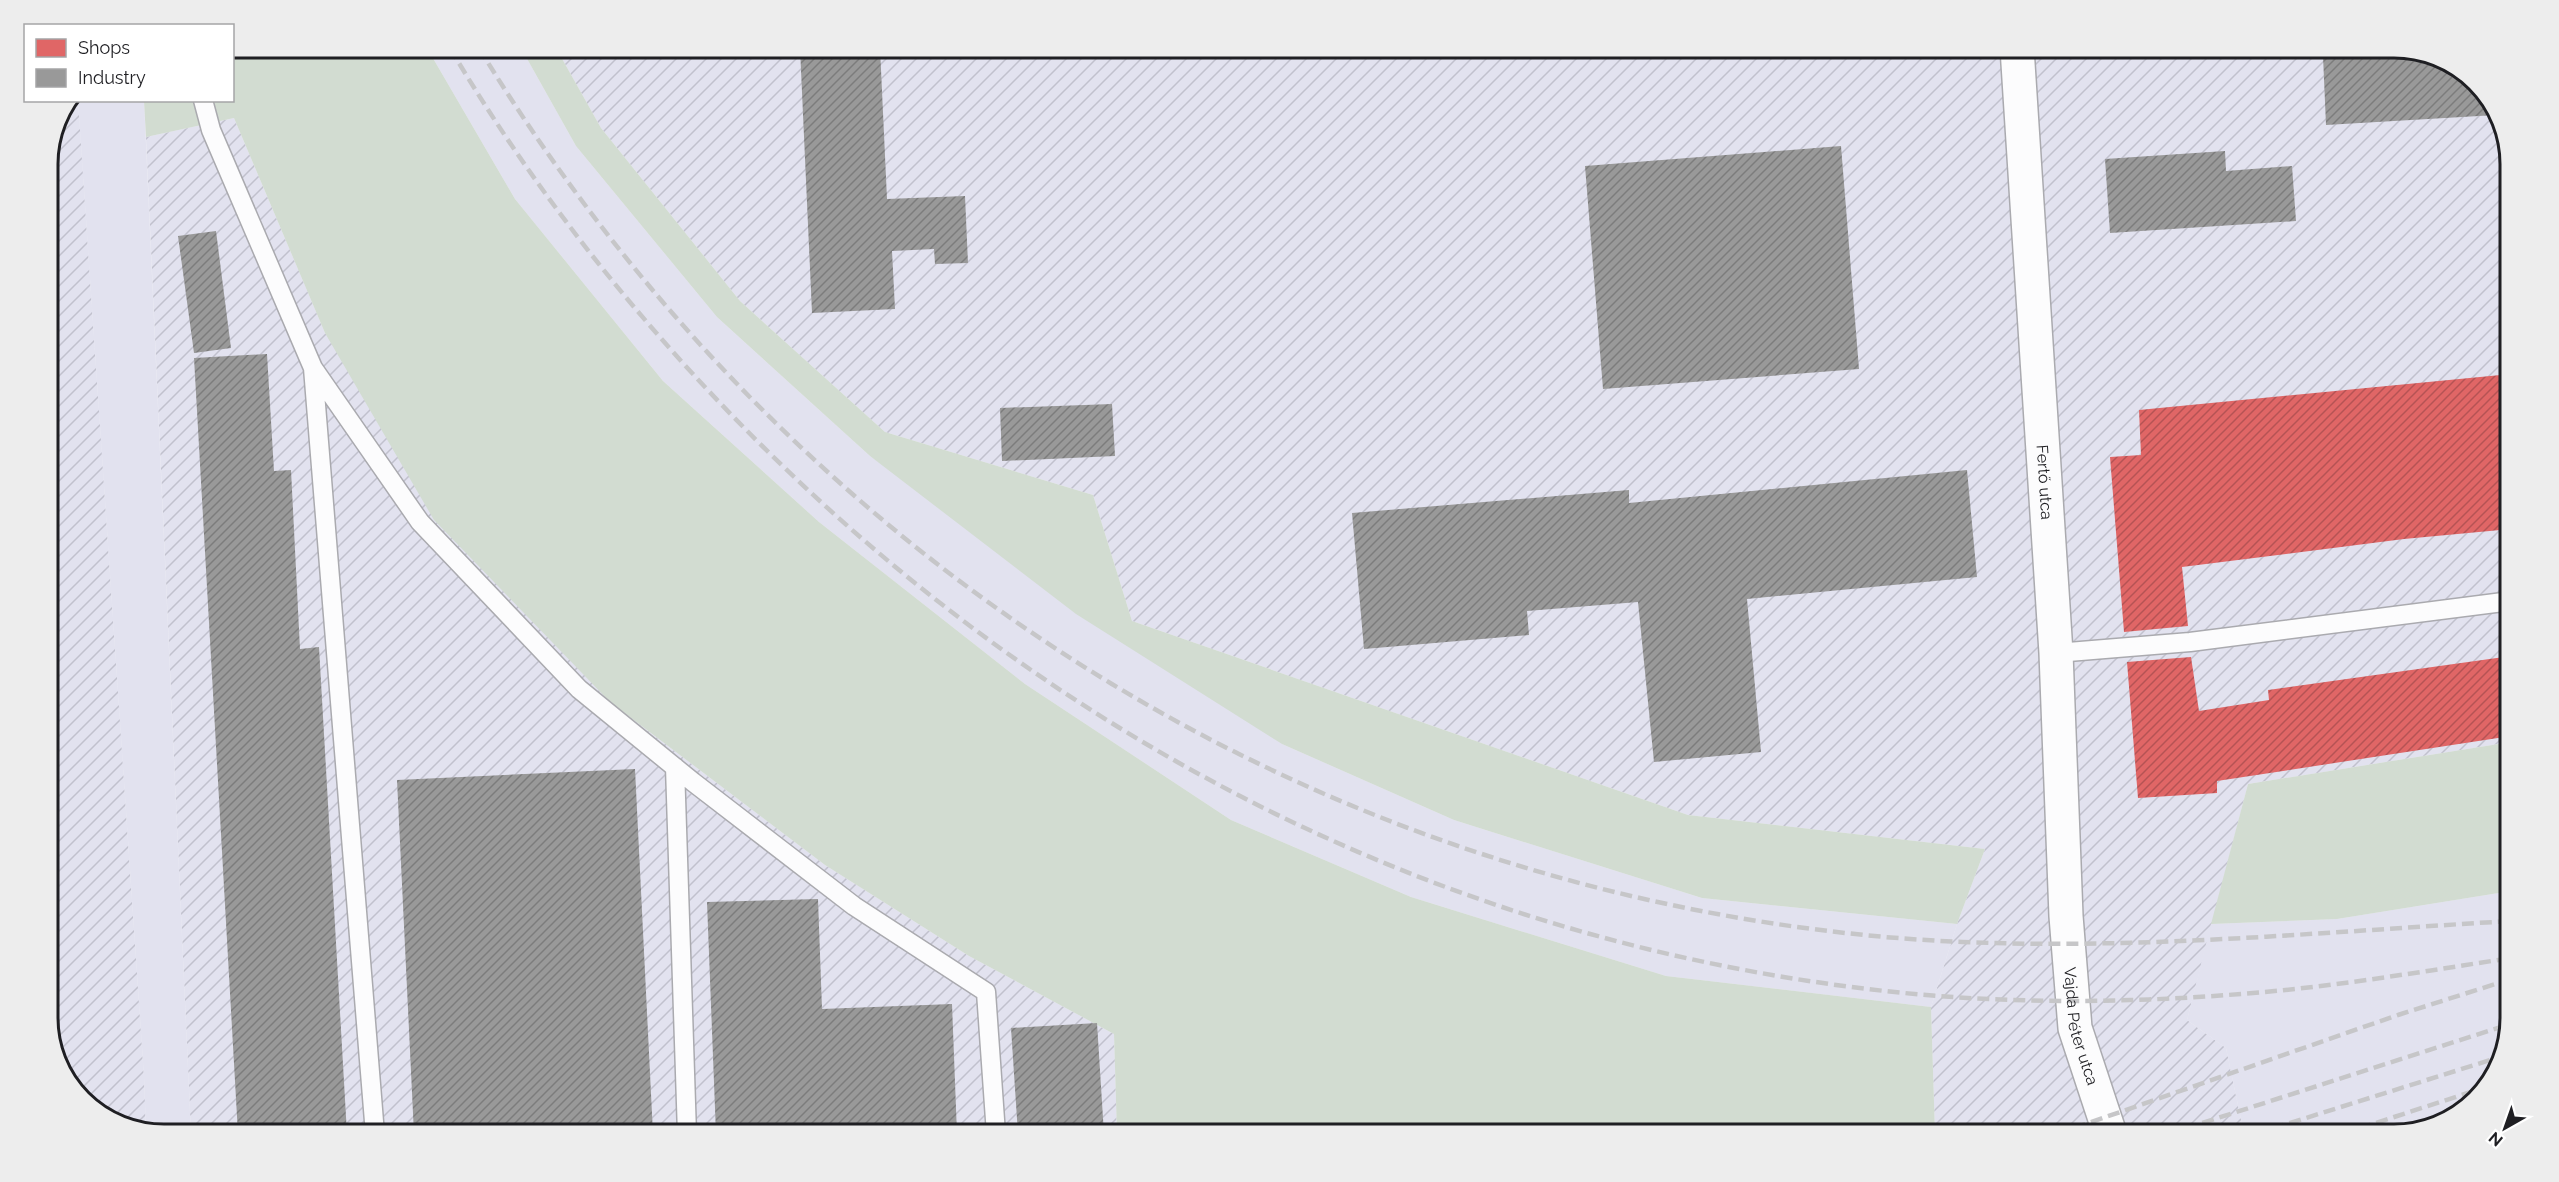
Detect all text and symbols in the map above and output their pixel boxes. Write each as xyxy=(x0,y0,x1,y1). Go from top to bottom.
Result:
legend xyxy=(24,24,234,102)
text: Shops xyxy=(78,37,130,58)
text: Industry xyxy=(78,67,146,88)
street label: Fertő utca xyxy=(2033,444,2057,520)
street label: Vajda Péter utca xyxy=(2061,966,2103,1087)
north arrow xyxy=(2475,1098,2535,1158)
text: N xyxy=(2485,1128,2506,1150)

